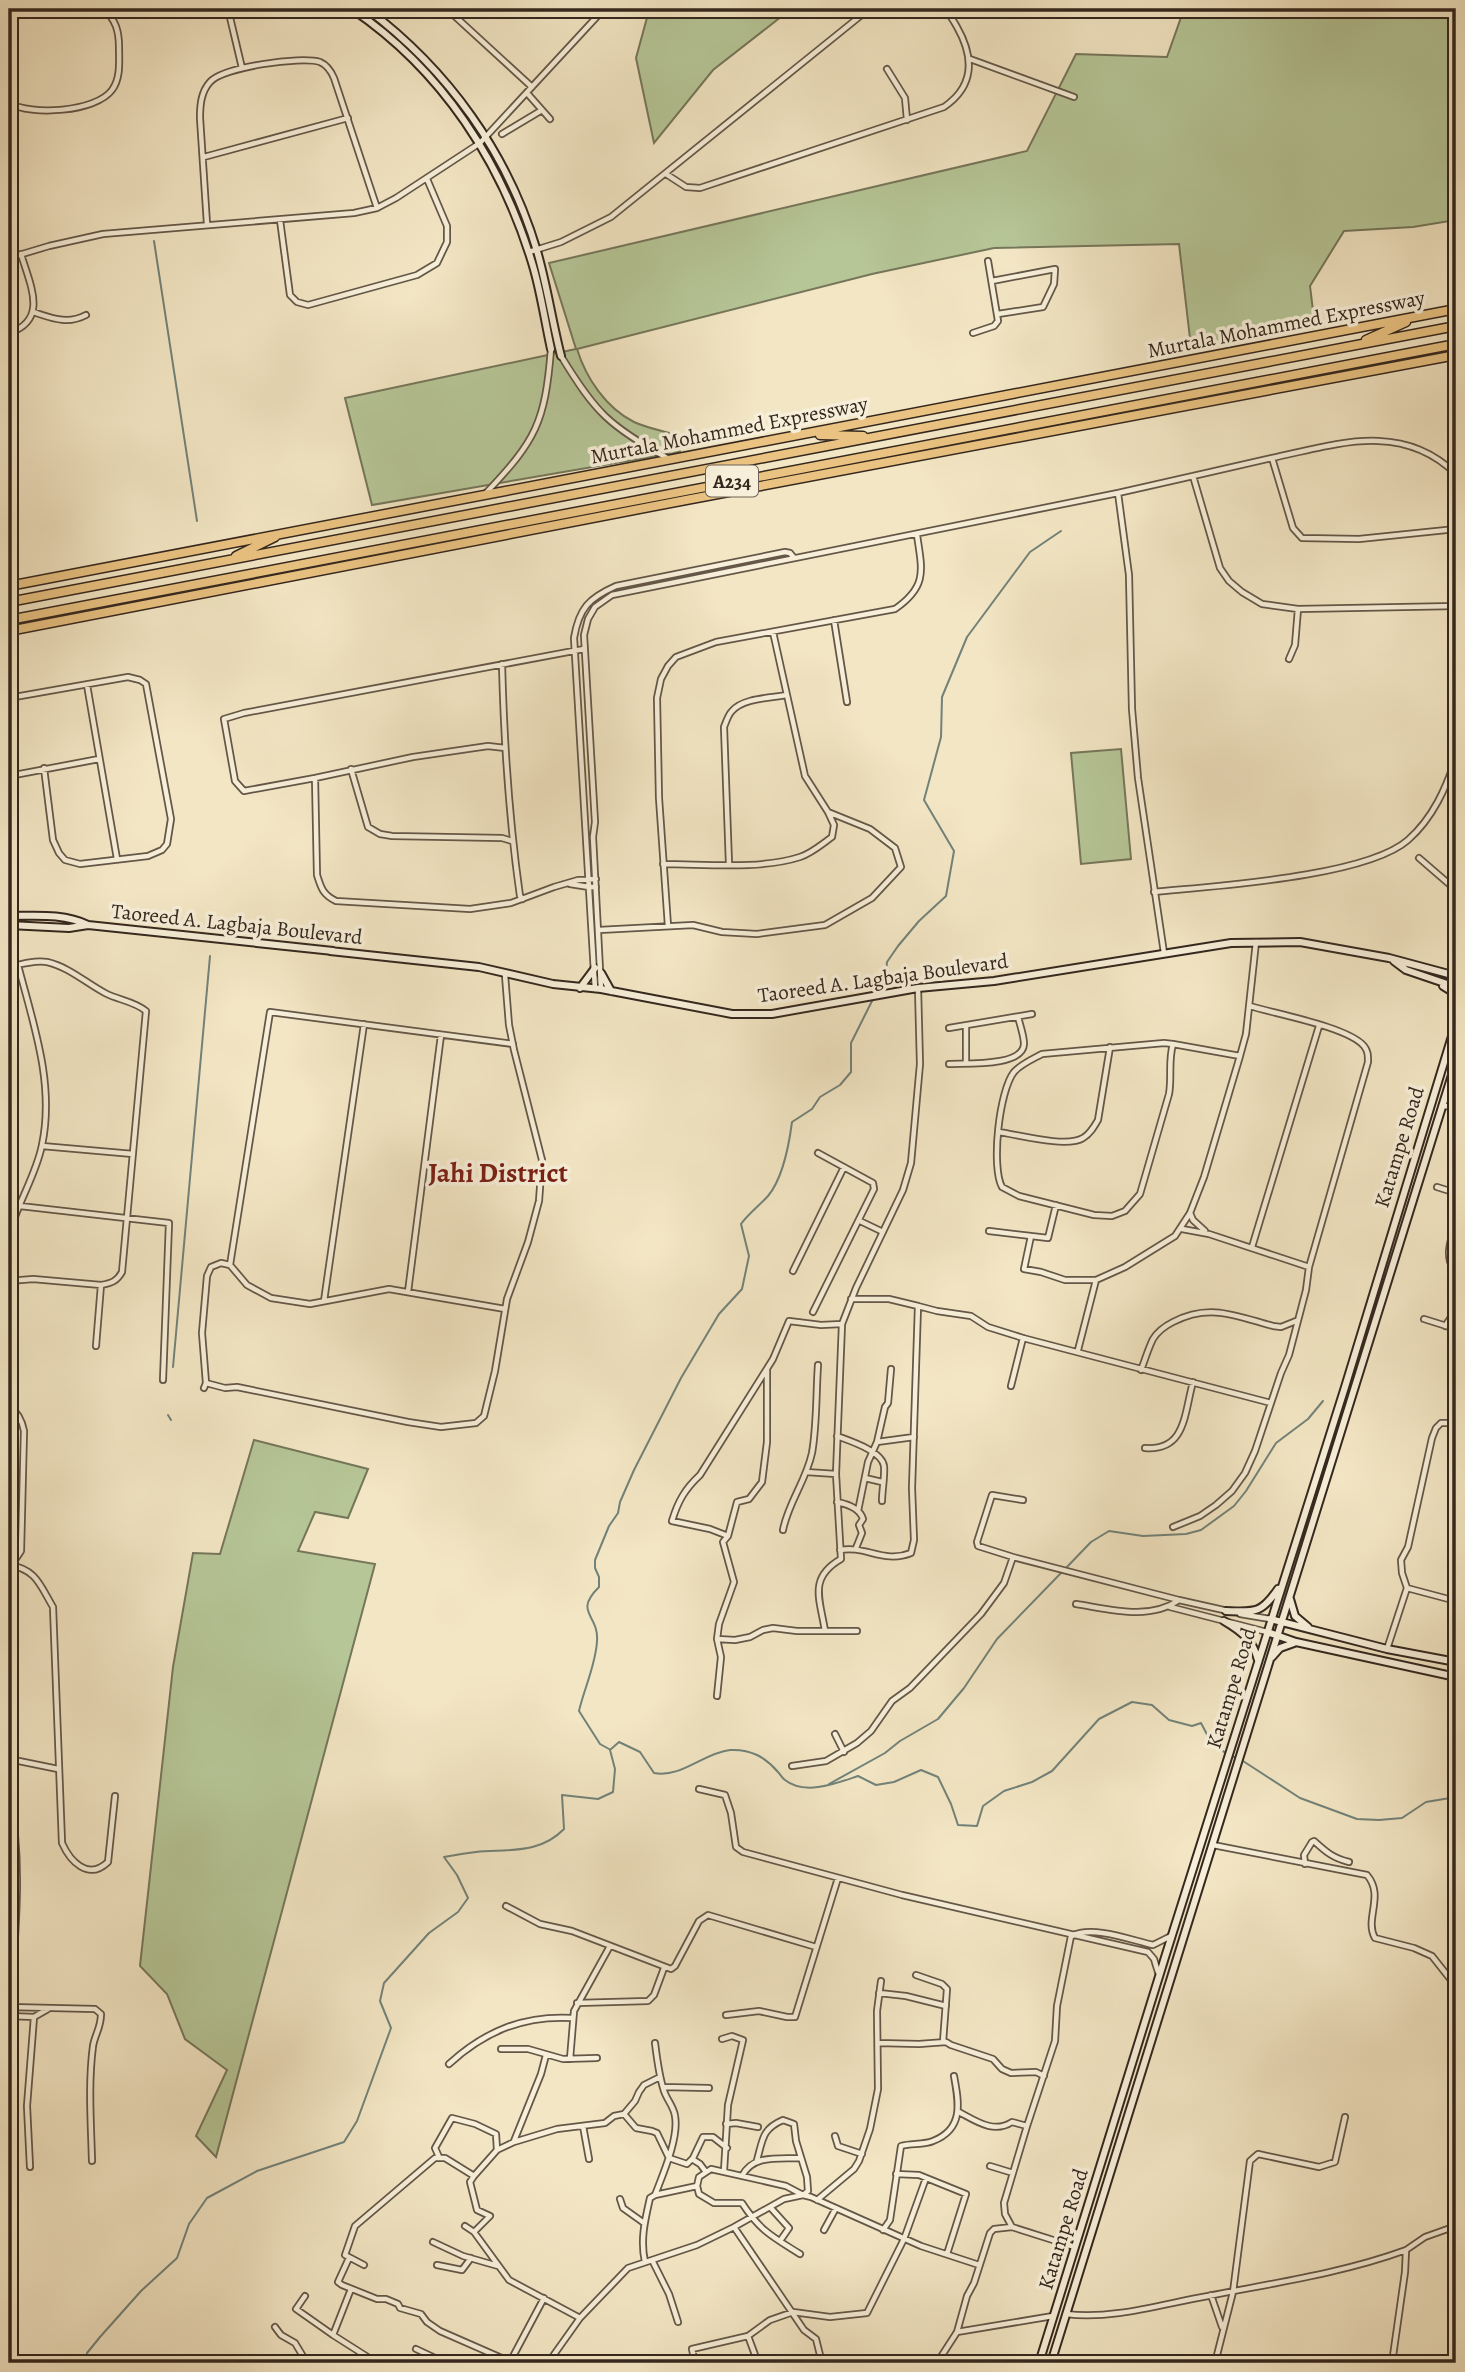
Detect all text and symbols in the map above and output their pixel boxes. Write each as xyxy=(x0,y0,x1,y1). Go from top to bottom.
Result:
street label: Murtala Mohammed Expressway xyxy=(1145,283,1428,365)
street label: Murtala Mohammed Expressway xyxy=(588,389,871,471)
road number: A234 xyxy=(706,466,758,496)
street label: Taoreed A. Lagbaja Boulevard xyxy=(110,897,365,951)
street label: Taoreed A. Lagbaja Boulevard xyxy=(756,946,1011,1009)
street label: Katampe Road xyxy=(1367,1082,1431,1211)
district label: Jahi District xyxy=(428,1154,568,1192)
street label: Katampe Road xyxy=(1199,1623,1263,1752)
street label: Katampe Road xyxy=(1031,2164,1095,2293)

